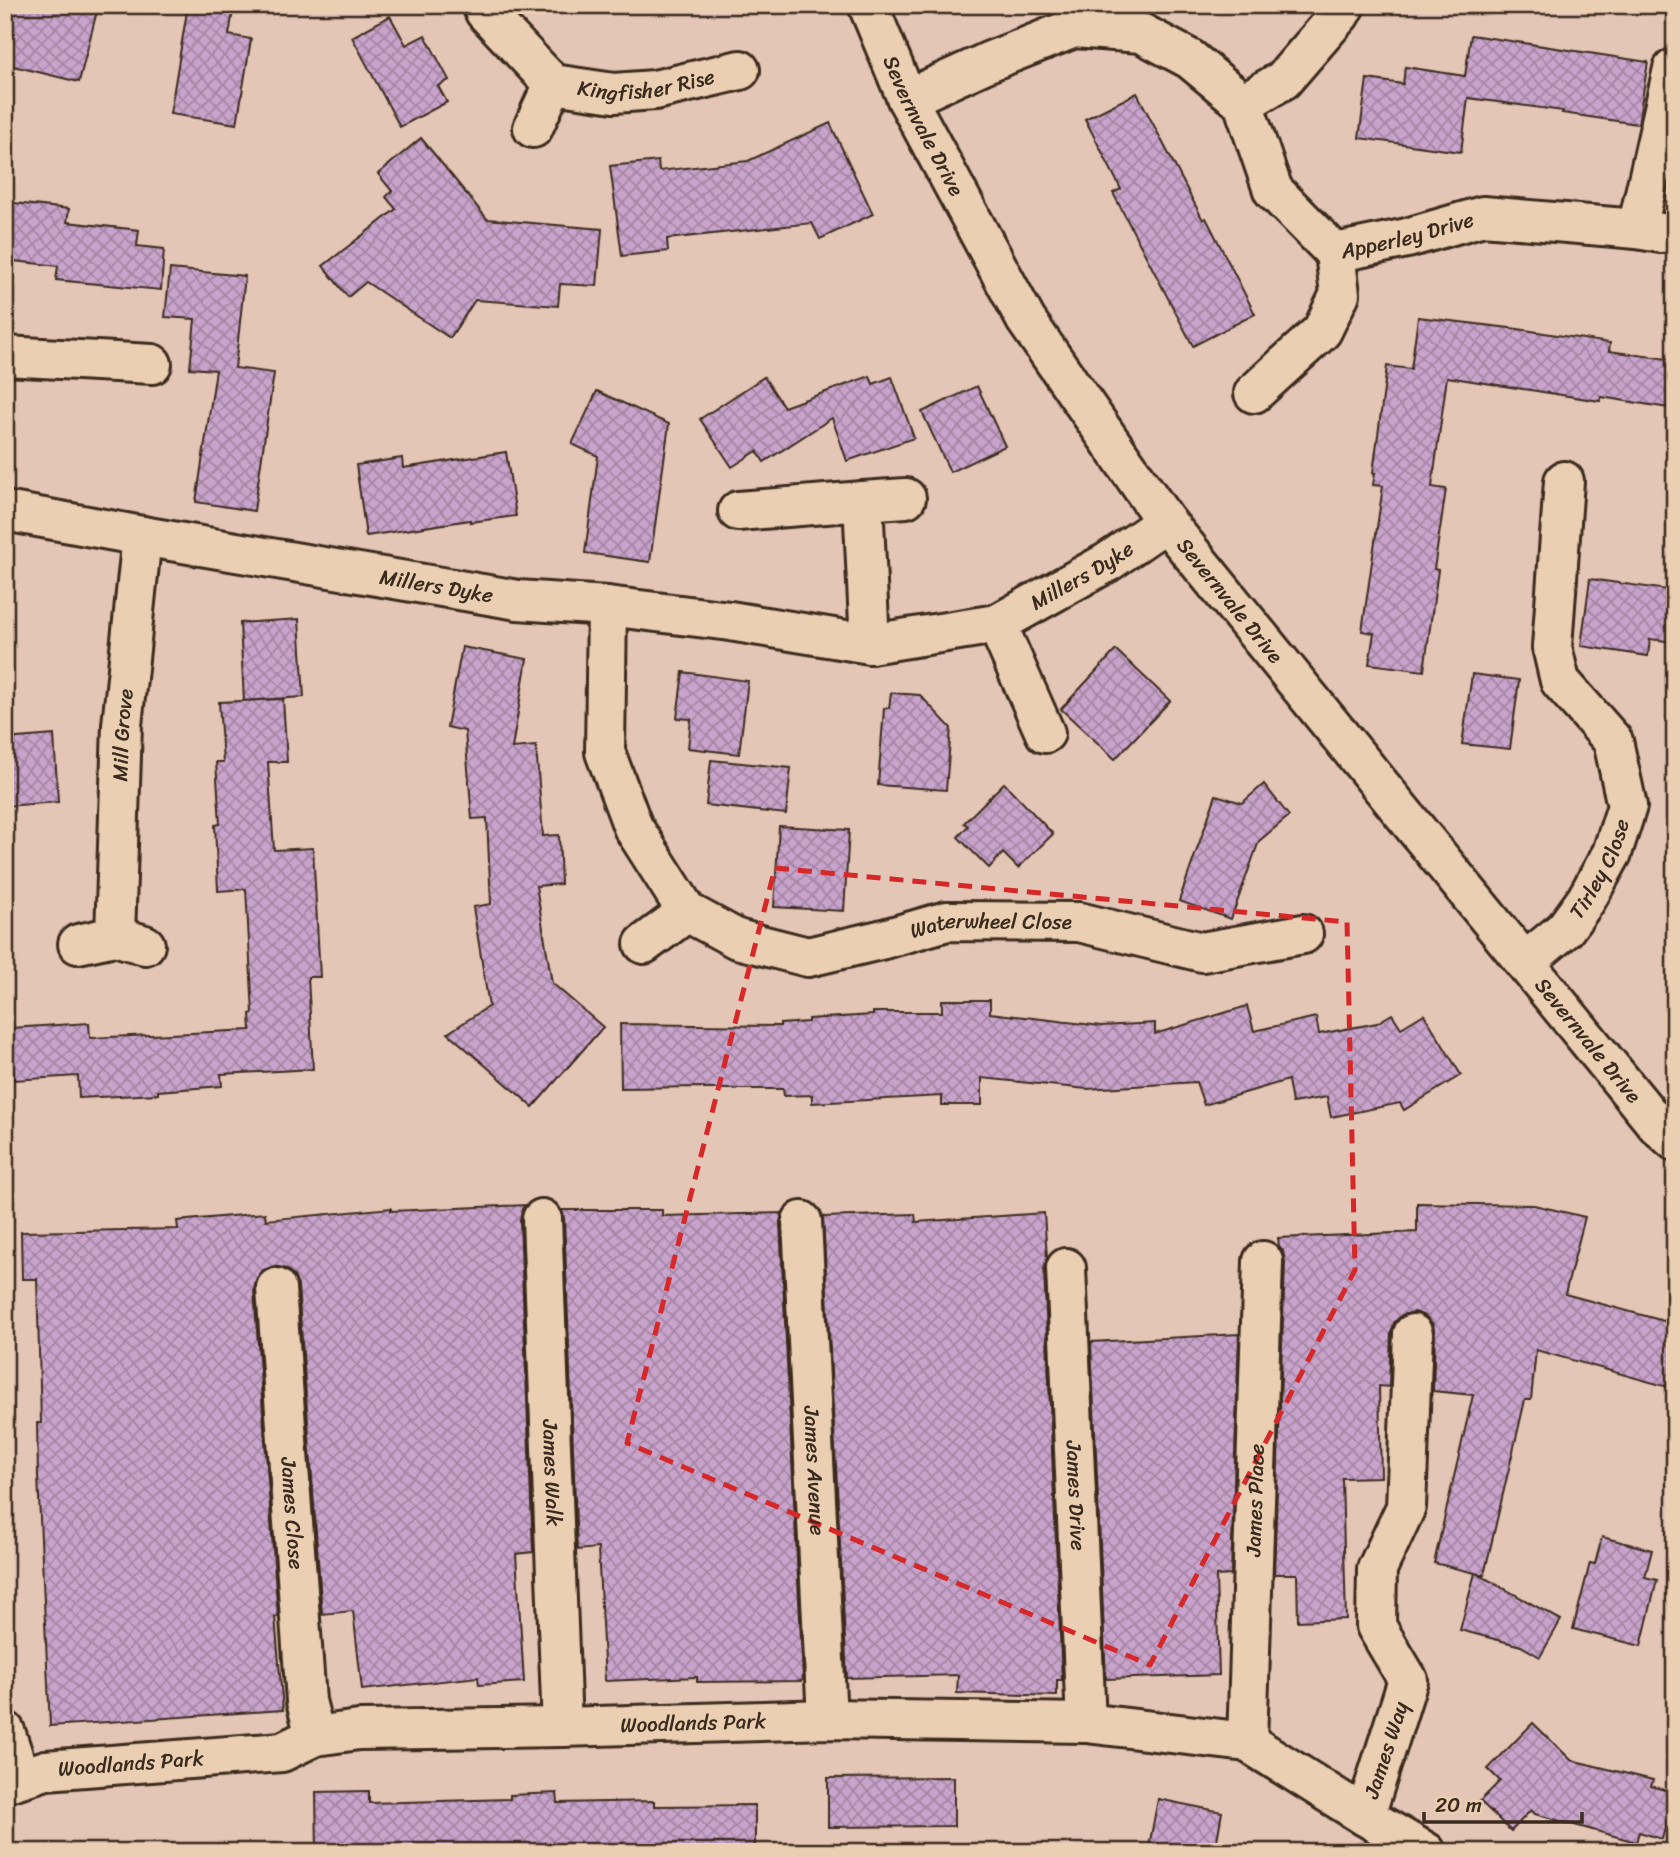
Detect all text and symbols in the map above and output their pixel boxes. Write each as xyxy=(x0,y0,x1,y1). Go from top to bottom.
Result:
street label: Severnvale Drive xyxy=(872,49,975,203)
street label: Kingfisher Rise xyxy=(575,58,719,112)
street label: Apperley Drive xyxy=(1336,201,1479,270)
street label: Severnvale Drive xyxy=(1167,529,1293,672)
street label: Millers Dyke xyxy=(1023,530,1142,621)
street label: Millers Dyke xyxy=(377,558,497,615)
street label: Mill Grove xyxy=(101,687,145,782)
street label: Tirley Close xyxy=(1559,814,1641,928)
street label: Waterwheel Close xyxy=(905,902,1072,950)
street label: Severnvale Drive xyxy=(1525,969,1651,1112)
street label: James Avenue xyxy=(792,1404,837,1537)
street label: James Walk xyxy=(531,1418,573,1528)
street label: James Drive xyxy=(1055,1439,1097,1552)
street label: James Place xyxy=(1234,1443,1276,1558)
street label: James Close xyxy=(269,1455,315,1571)
street label: James Way xyxy=(1352,1696,1420,1804)
street label: Woodlands Park xyxy=(620,1702,767,1744)
street label: Woodlands Park xyxy=(57,1739,206,1788)
scale bar xyxy=(1424,1780,1582,1824)
text: 20 m xyxy=(1435,1786,1482,1824)

